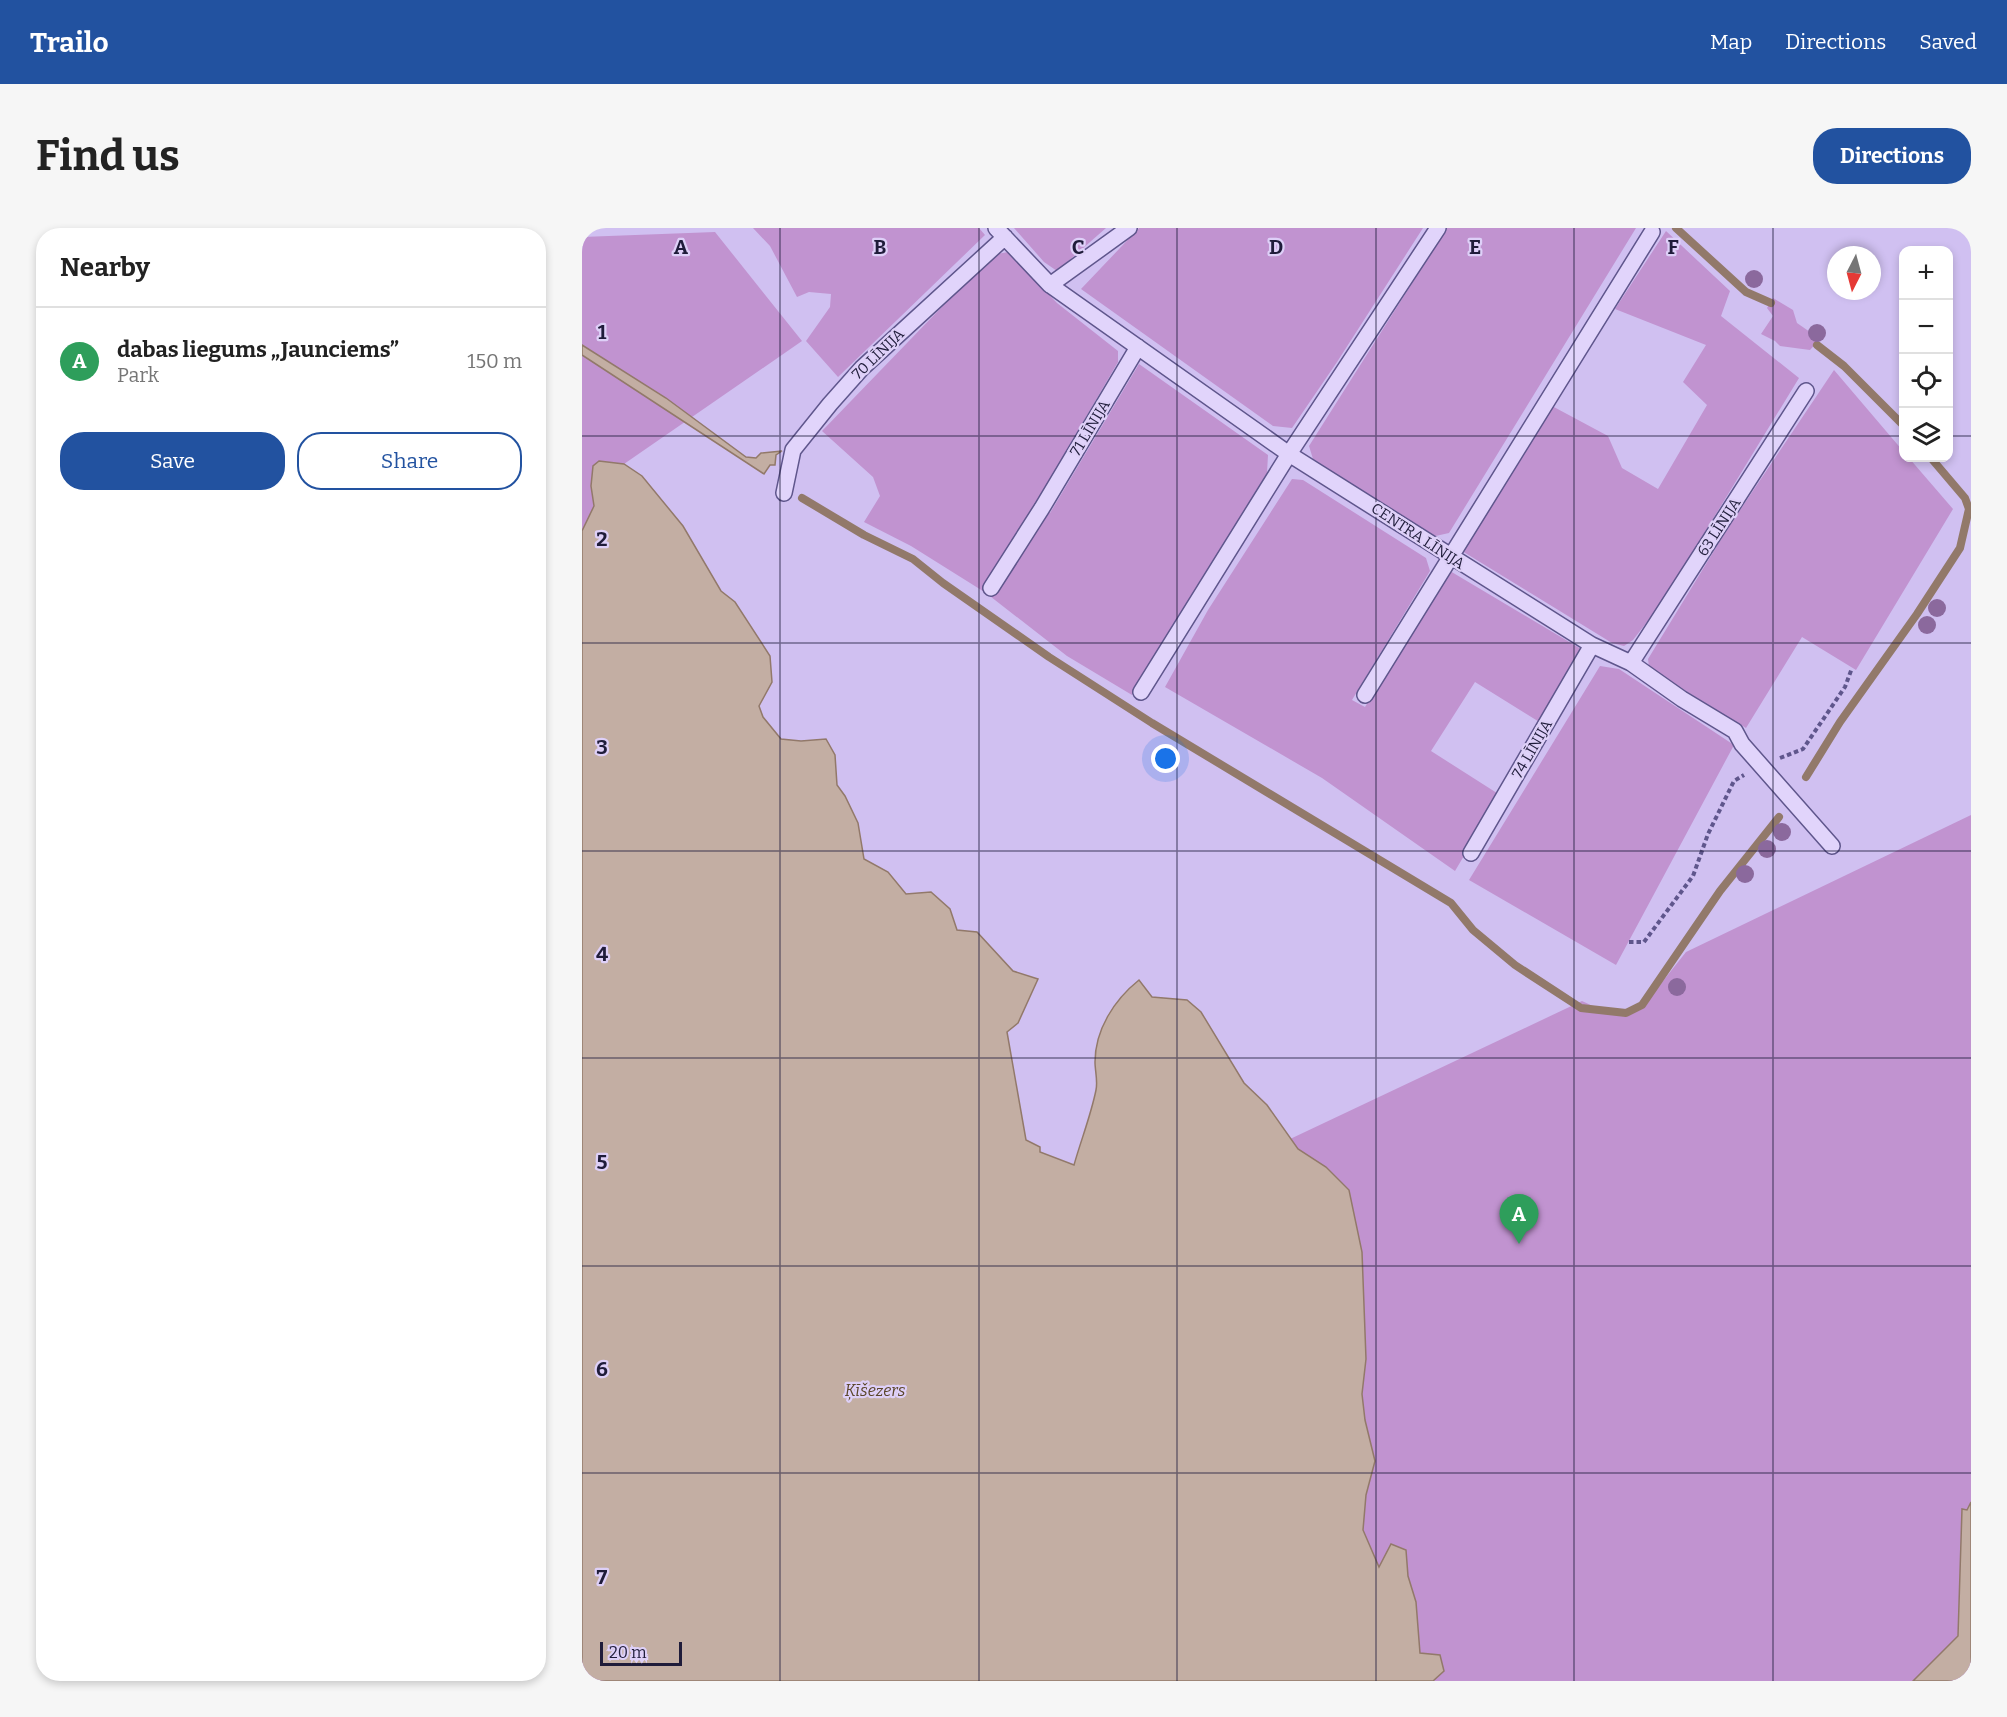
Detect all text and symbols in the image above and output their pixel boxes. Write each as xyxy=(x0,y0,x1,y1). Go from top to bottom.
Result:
text: Trailo xyxy=(30,26,109,59)
text: Map xyxy=(1710,29,1752,55)
text: Directions xyxy=(1785,29,1886,55)
text: Saved xyxy=(1919,29,1977,55)
button: Directions xyxy=(1813,128,1971,184)
text: Find us xyxy=(36,131,180,181)
text: A xyxy=(674,235,689,259)
text: B xyxy=(874,235,887,259)
text: C xyxy=(1072,235,1084,259)
text: D xyxy=(1269,235,1283,259)
text: E xyxy=(1469,235,1481,259)
text: F xyxy=(1667,235,1679,259)
north arrow xyxy=(1827,246,1881,300)
map controls xyxy=(1899,246,1953,462)
button: + xyxy=(1899,246,1953,300)
text: Nearby xyxy=(60,252,150,283)
button: − xyxy=(1899,300,1953,354)
text: 1 xyxy=(598,320,607,344)
street label: 70 LĪNIJA xyxy=(848,325,908,383)
text: dabas liegums „Jaunciems” xyxy=(117,336,399,363)
text: A xyxy=(72,349,87,373)
text: 150 m xyxy=(467,349,522,373)
button: locate xyxy=(1899,354,1953,408)
text: Park xyxy=(117,363,159,387)
street label: 71 LĪNIJA xyxy=(1066,396,1114,459)
button: layers xyxy=(1899,408,1953,462)
button: Save xyxy=(60,432,285,490)
button: Share xyxy=(297,432,522,490)
street label: 63 LĪNIJA xyxy=(1694,494,1745,559)
street label: CENTRA LĪNIJA xyxy=(1368,499,1468,573)
text: 2 xyxy=(596,527,608,551)
street label: 74 LĪNIJA xyxy=(1508,716,1556,781)
text: 3 xyxy=(596,735,608,759)
your location xyxy=(1151,744,1180,773)
text: 4 xyxy=(596,942,608,966)
text: 5 xyxy=(597,1150,608,1174)
pin: A xyxy=(1500,1194,1538,1244)
text: 6 xyxy=(596,1357,608,1381)
water label: Ķīšezers xyxy=(845,1381,906,1401)
text: 7 xyxy=(597,1565,608,1589)
scale bar xyxy=(600,1639,682,1666)
text: 20 m xyxy=(609,1643,646,1662)

